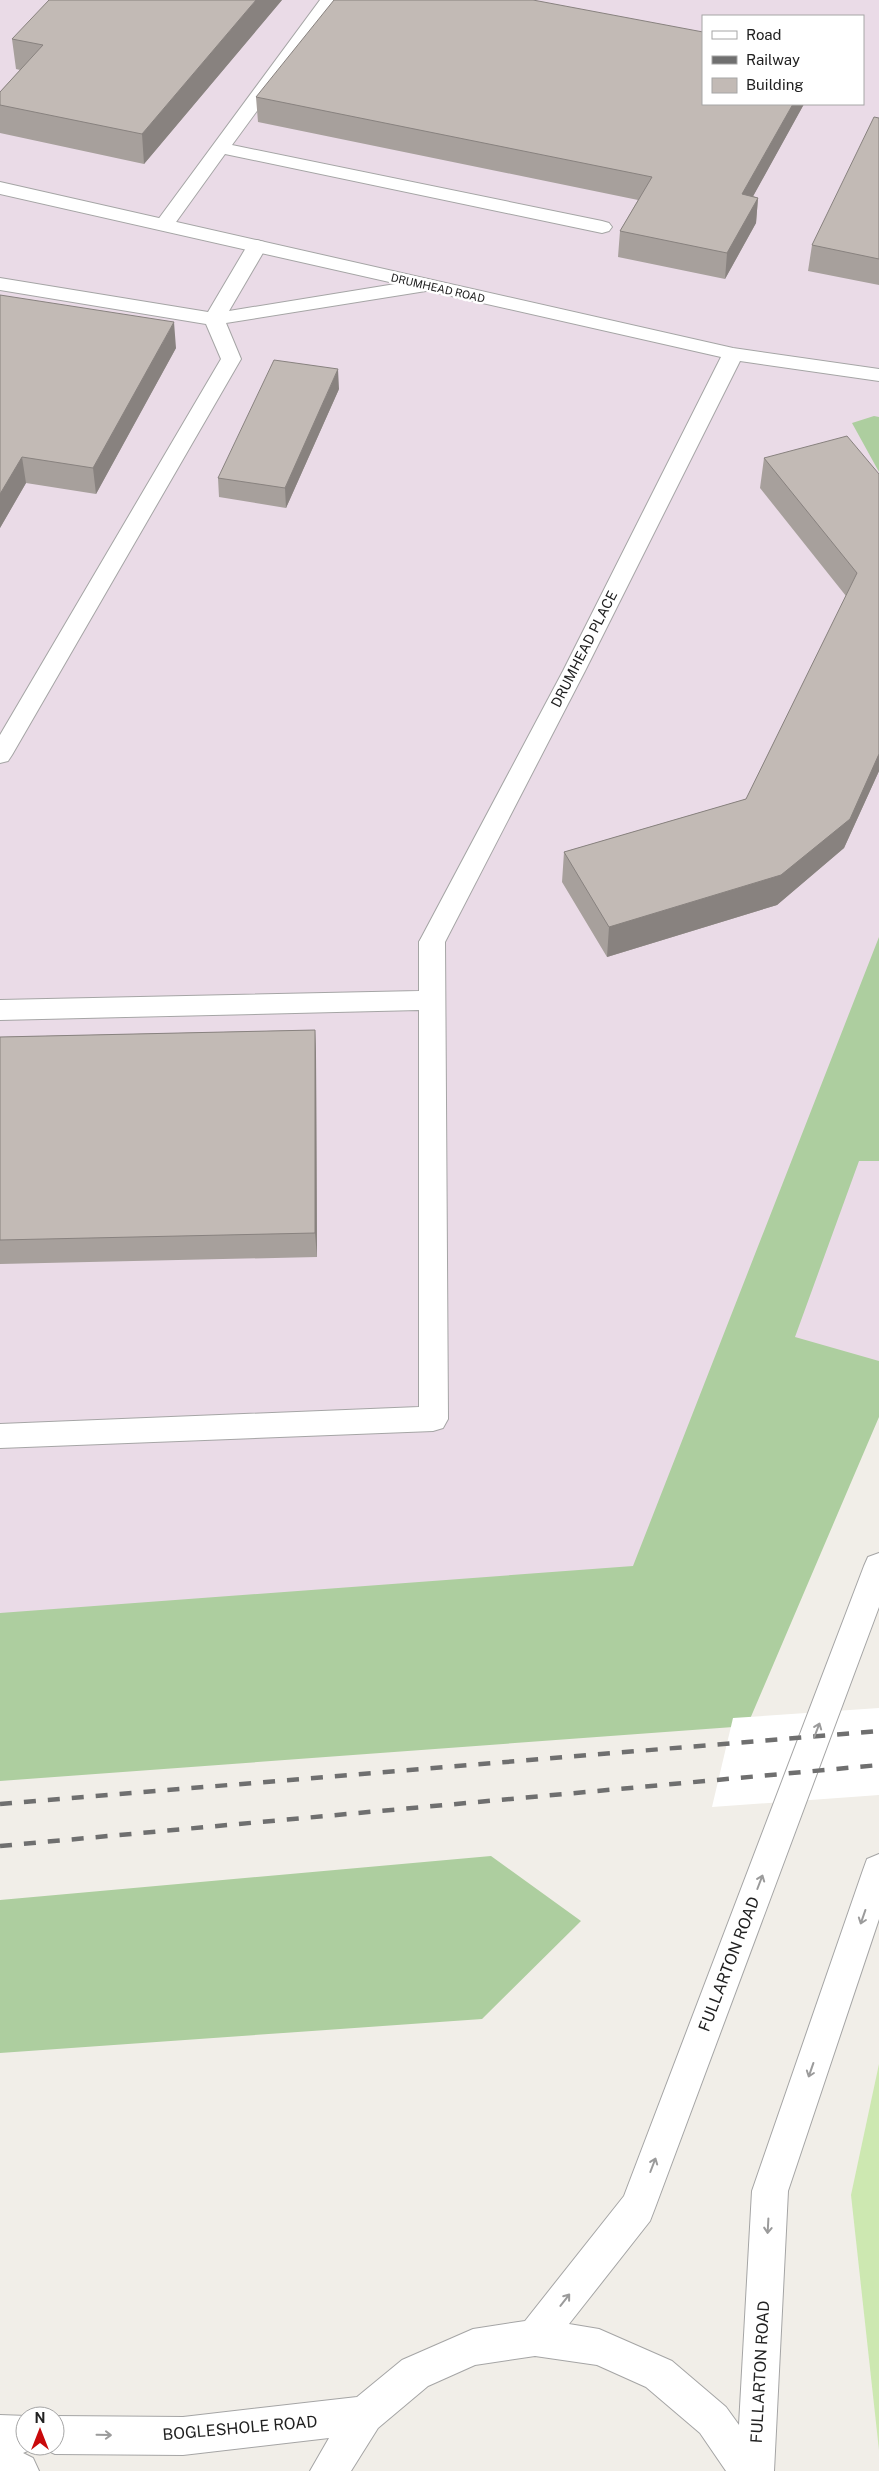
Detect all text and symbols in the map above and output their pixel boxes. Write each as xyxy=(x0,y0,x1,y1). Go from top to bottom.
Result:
legend xyxy=(702,15,864,105)
text: Road xyxy=(746,26,782,43)
text: Railway xyxy=(746,51,800,68)
text: Building xyxy=(746,76,804,93)
street label: DRUMHEAD ROAD xyxy=(390,271,487,305)
street label: DRUMHEAD PLACE xyxy=(548,588,620,710)
one-way arrow xyxy=(813,1723,822,1738)
one-way arrow xyxy=(756,1875,765,1890)
street label: FULLARTON ROAD xyxy=(695,1894,763,2034)
one-way arrow xyxy=(858,1908,868,1924)
one-way arrow xyxy=(806,2062,815,2078)
one-way arrow xyxy=(649,2158,658,2173)
one-way arrow xyxy=(764,2218,773,2234)
one-way arrow xyxy=(560,2294,571,2307)
street label: FULLARTON ROAD xyxy=(747,2300,773,2444)
north arrow xyxy=(15,2406,65,2456)
text: N xyxy=(35,2410,45,2426)
street label: BOGLESHOLE ROAD xyxy=(162,2412,318,2444)
one-way arrow xyxy=(95,2430,111,2440)

